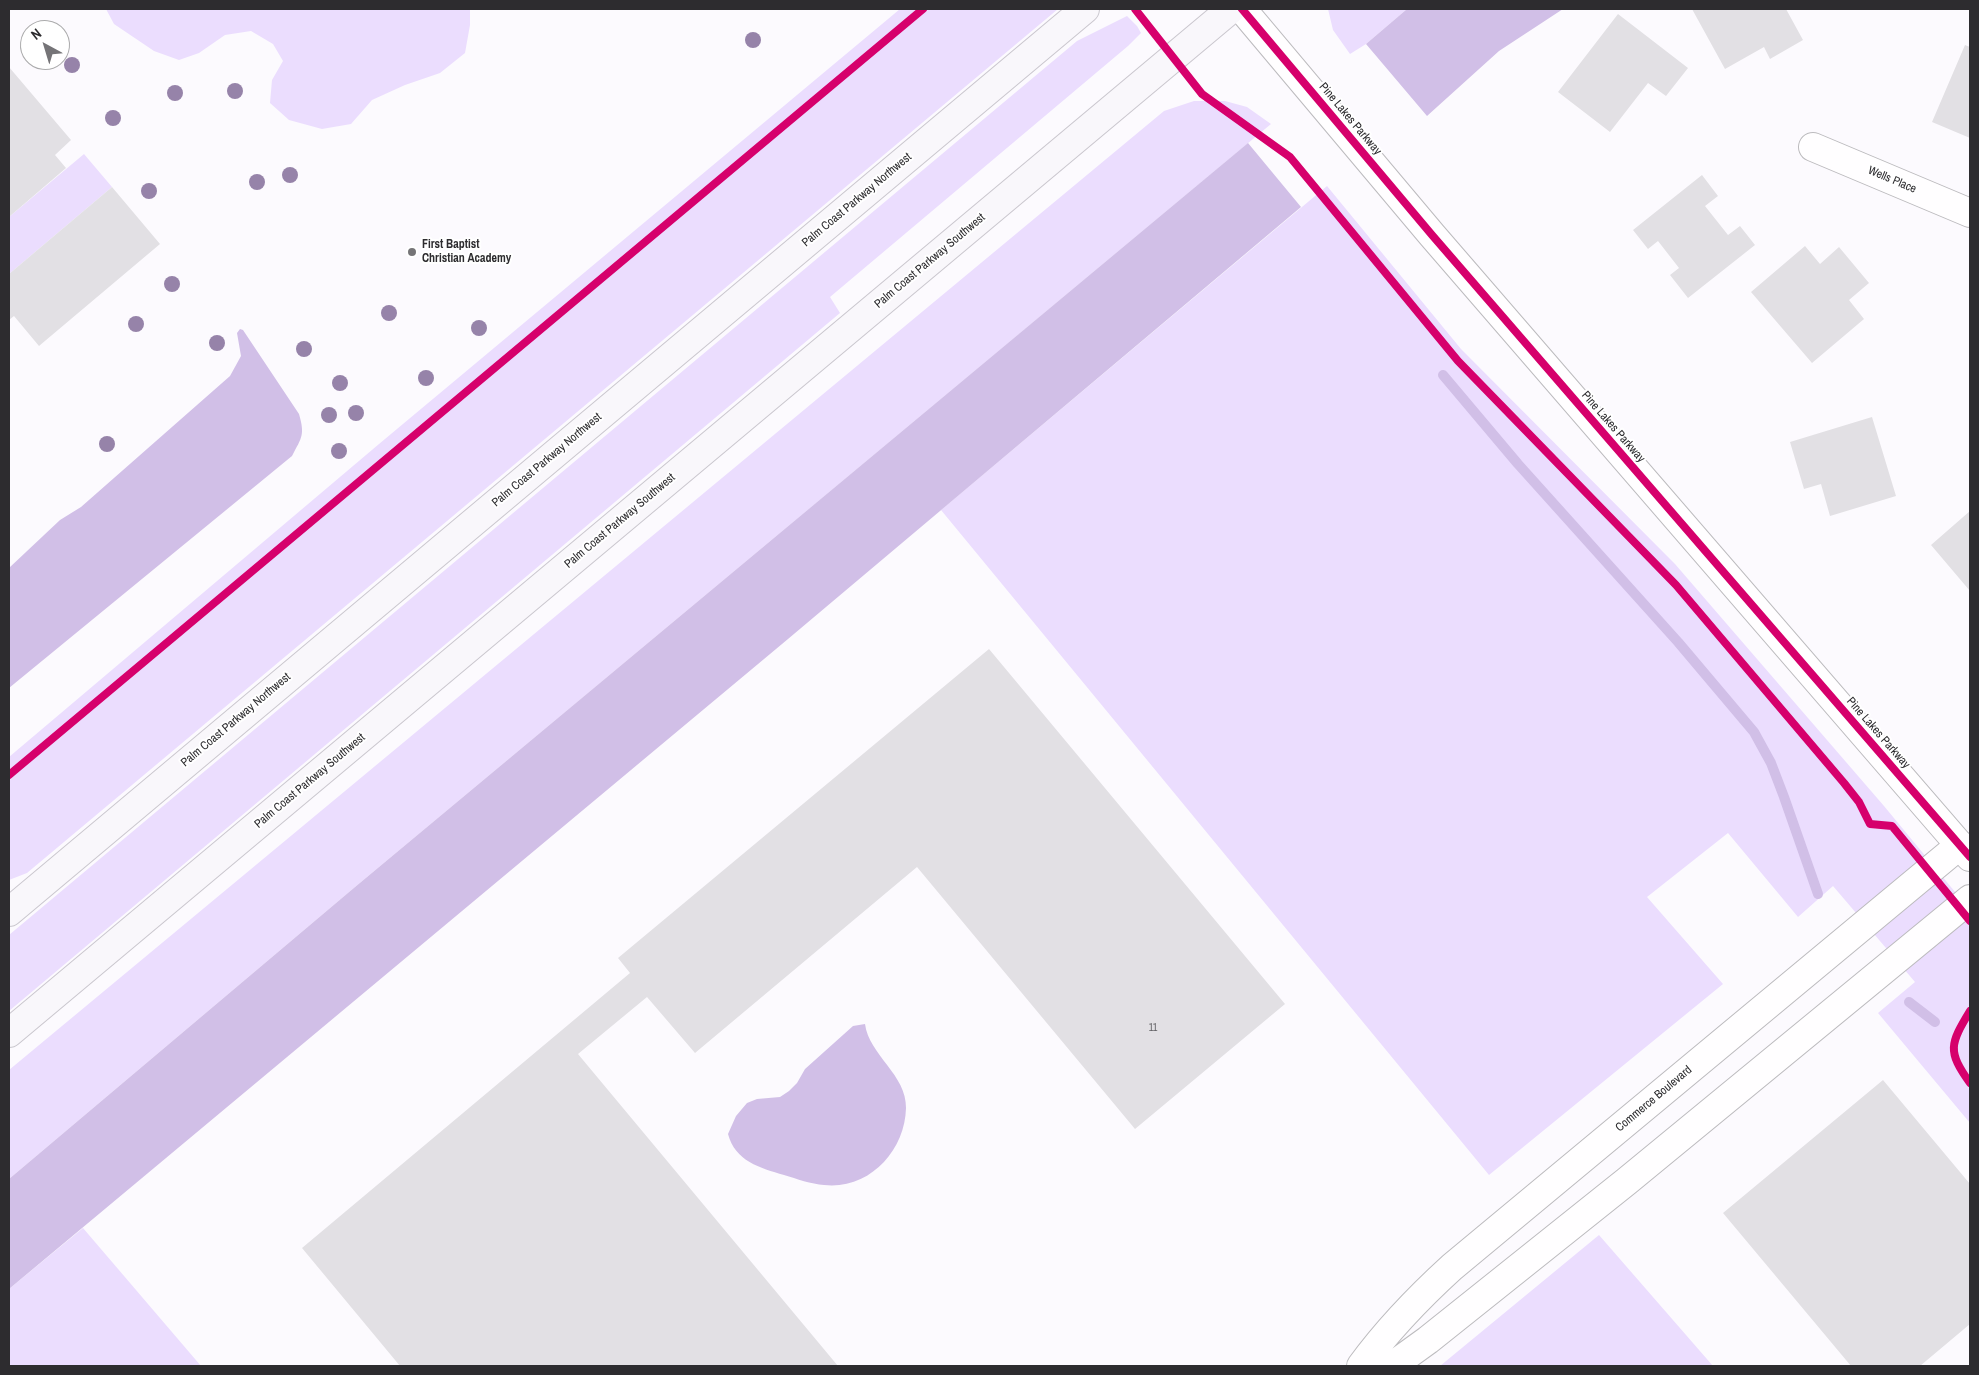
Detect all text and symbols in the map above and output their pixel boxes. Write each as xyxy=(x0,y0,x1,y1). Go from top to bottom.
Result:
north arrow xyxy=(20,20,70,70)
text: N xyxy=(27,25,45,44)
street label: Pine Lakes Parkway xyxy=(1316,80,1384,158)
street label: Palm Coast Parkway Northwest xyxy=(799,150,915,250)
street label: Wells Place xyxy=(1866,163,1918,197)
street label: Palm Coast Parkway Southwest xyxy=(872,210,988,312)
place label: First Baptist Christian Academy xyxy=(422,238,511,266)
marker: First Baptist Christian Academy xyxy=(406,246,418,258)
street label: Pine Lakes Parkway xyxy=(1578,388,1648,466)
street label: Palm Coast Parkway Northwest xyxy=(489,410,605,510)
street label: Palm Coast Parkway Southwest xyxy=(562,470,678,572)
street label: Palm Coast Parkway Northwest xyxy=(178,670,294,770)
street label: Pine Lakes Parkway xyxy=(1843,694,1913,772)
street label: Palm Coast Parkway Southwest xyxy=(252,730,368,832)
house number: 11 xyxy=(1149,1022,1157,1034)
street label: Commerce Boulevard xyxy=(1613,1063,1695,1135)

